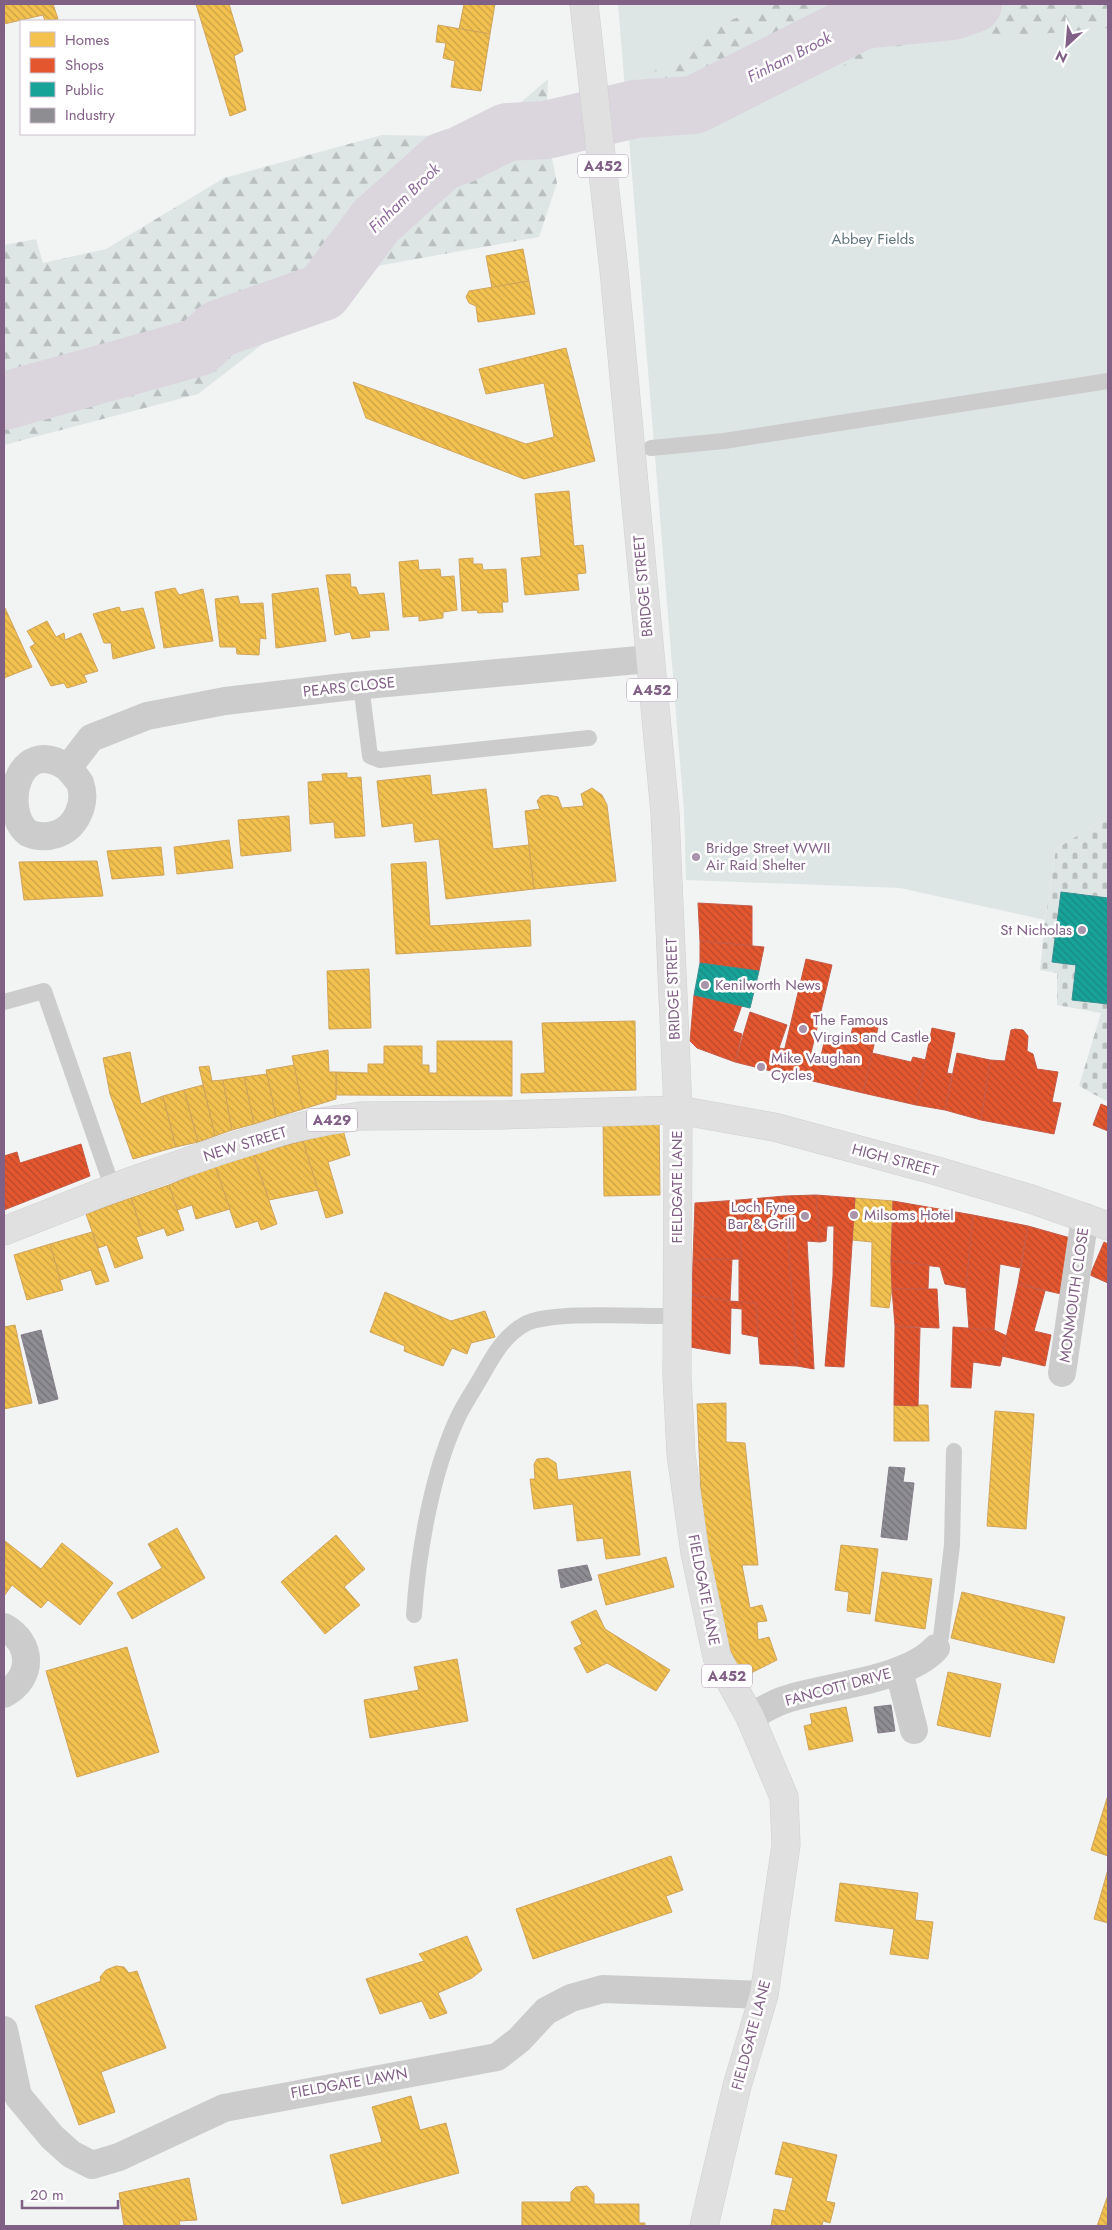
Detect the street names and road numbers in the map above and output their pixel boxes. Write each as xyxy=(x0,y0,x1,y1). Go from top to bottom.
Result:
road number: A452 xyxy=(578,154,628,178)
street label: BRIDGE STREET xyxy=(628,534,658,638)
street label: PEARS CLOSE xyxy=(302,671,396,703)
road number: A452 xyxy=(627,678,677,702)
street label: BRIDGE STREET xyxy=(660,938,686,1040)
road number: A429 xyxy=(307,1108,357,1132)
street label: NEW STREET xyxy=(201,1121,290,1167)
street label: FIELDGATE LANE xyxy=(666,1130,688,1244)
street label: HIGH STREET xyxy=(849,1138,941,1182)
street label: MONMOUTH CLOSE xyxy=(1054,1226,1094,1364)
street label: FIELDGATE LANE xyxy=(682,1532,726,1648)
street label: FANCOTT DRIVE xyxy=(783,1662,893,1712)
road number: A452 xyxy=(702,1664,752,1688)
street label: FIELDGATE LANE xyxy=(726,1978,776,2092)
street label: FIELDGATE LAWN xyxy=(289,2062,409,2104)

